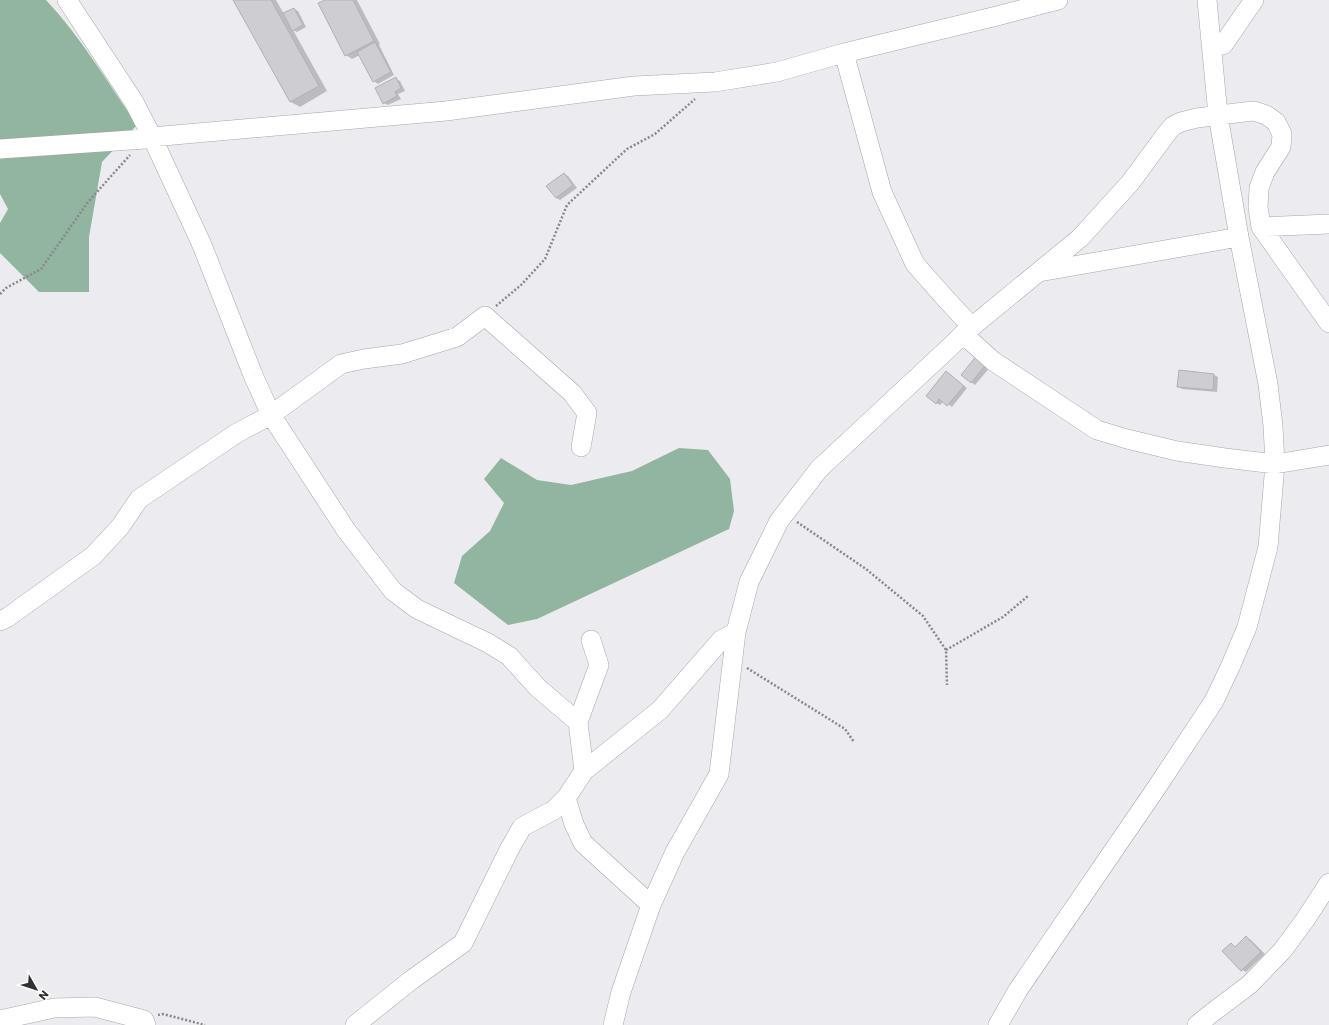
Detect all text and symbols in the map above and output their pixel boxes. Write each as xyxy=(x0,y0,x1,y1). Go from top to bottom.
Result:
north arrow xyxy=(16,969,56,1009)
text: N xyxy=(35,987,53,1004)

